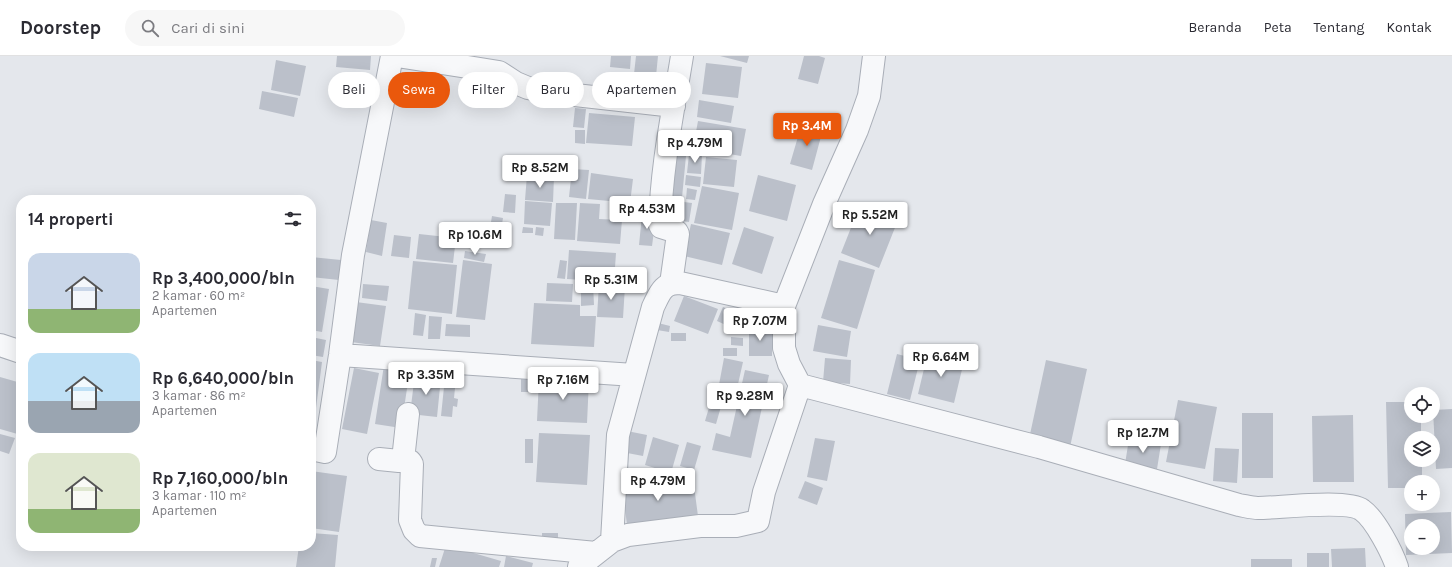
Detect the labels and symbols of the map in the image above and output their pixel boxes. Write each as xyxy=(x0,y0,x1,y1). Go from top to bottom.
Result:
pin: Rp 3.4M xyxy=(770,113,844,147)
pin: Rp 4.79M xyxy=(654,130,736,164)
pin: Rp 8.52M xyxy=(499,155,581,189)
pin: Rp 4.53M xyxy=(606,196,688,230)
pin: Rp 5.52M xyxy=(829,202,911,236)
pin: Rp 10.6M xyxy=(434,222,516,256)
pin: Rp 5.31M xyxy=(570,267,652,301)
pin: Rp 7.07M xyxy=(719,308,801,342)
pin: Rp 6.64M xyxy=(900,344,982,378)
pin: Rp 3.35M xyxy=(385,362,467,396)
pin: Rp 7.16M xyxy=(522,367,604,401)
pin: Rp 9.28M xyxy=(704,383,786,417)
pin: Rp 12.7M xyxy=(1102,420,1184,454)
pin: Rp 4.79M xyxy=(617,468,699,502)

